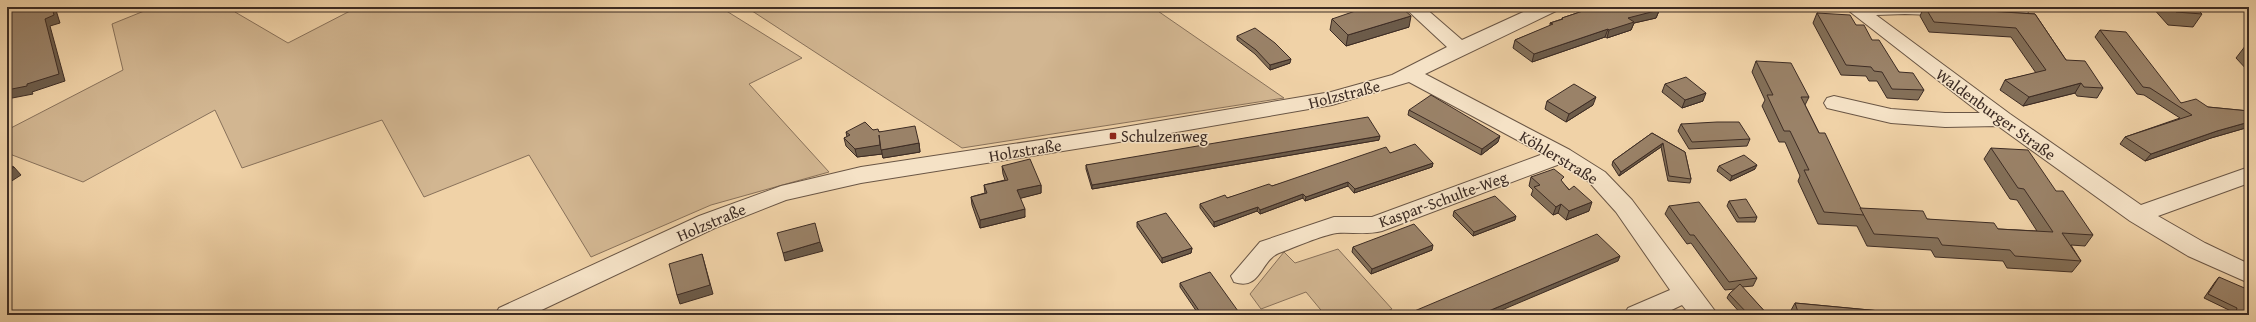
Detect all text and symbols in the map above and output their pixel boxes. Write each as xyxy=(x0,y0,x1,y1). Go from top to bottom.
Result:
street label: Waldenburger Straße xyxy=(1931,62,2061,166)
street label: Holzstraße xyxy=(1306,74,1382,114)
place label: Schulzenweg xyxy=(1121,124,1208,148)
street label: Köhlerstraße xyxy=(1515,124,1603,190)
marker: Schulzenweg xyxy=(1108,131,1118,141)
street label: Holzstraße xyxy=(987,132,1063,168)
street label: Kaspar-Schulte-Weg xyxy=(1375,165,1511,233)
street label: Holzstraße xyxy=(673,197,749,247)

